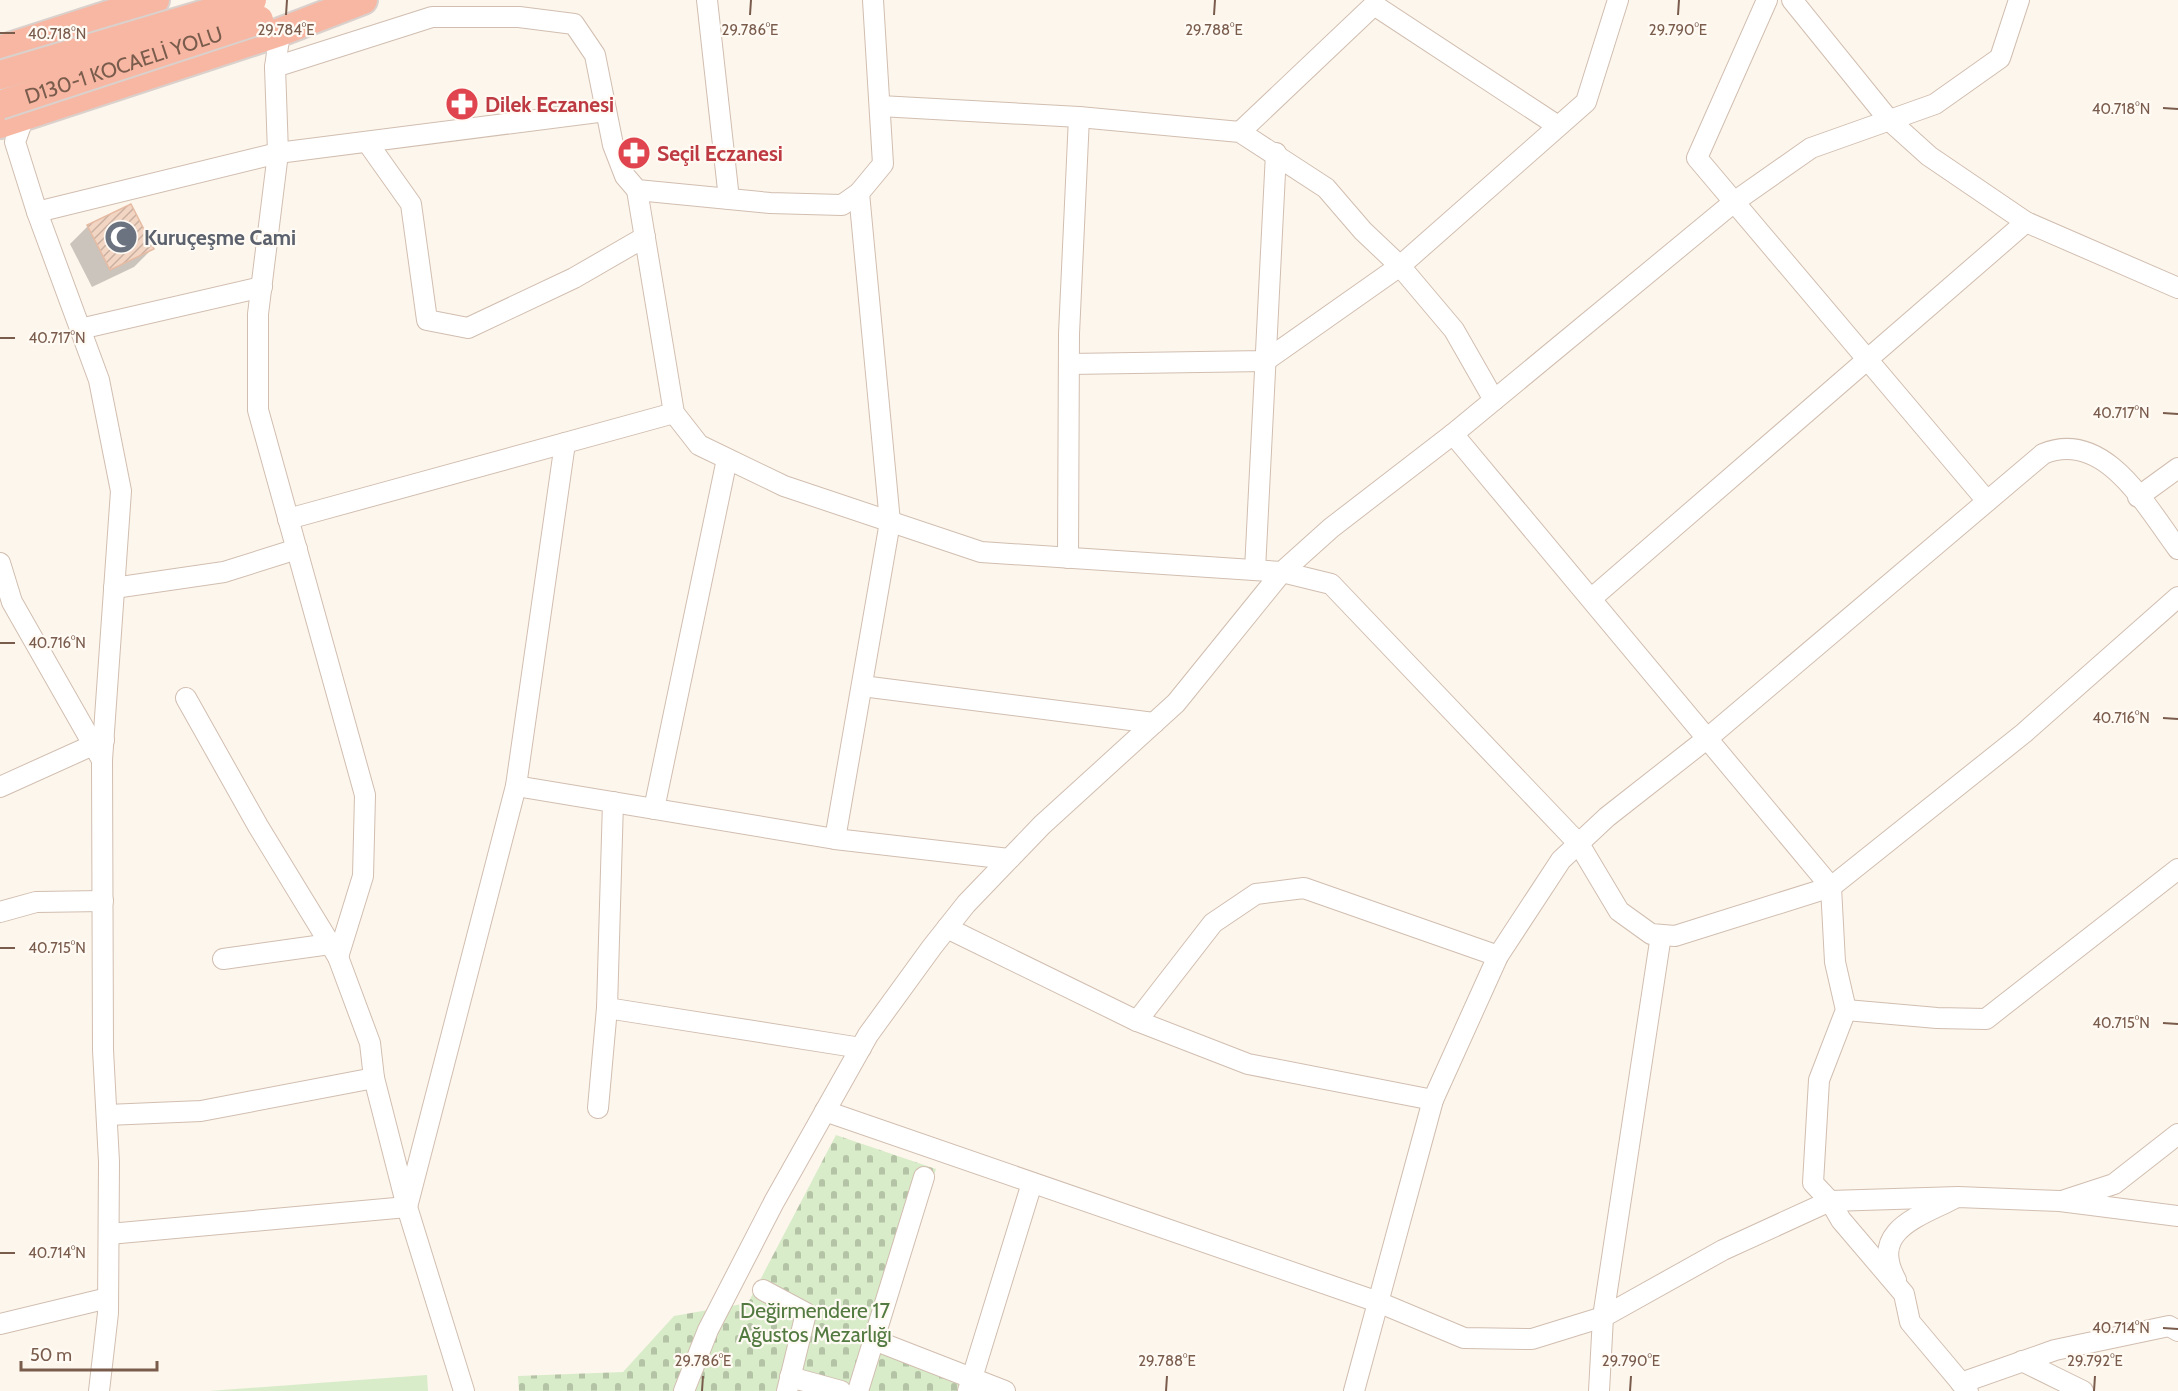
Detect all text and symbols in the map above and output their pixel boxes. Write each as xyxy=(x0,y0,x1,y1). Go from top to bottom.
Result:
street label: D130-1 KOCAELİ YOLU xyxy=(21,20,226,109)
text: 29.784°E xyxy=(258,21,315,39)
text: 29.786°E xyxy=(722,21,778,39)
text: 29.788°E xyxy=(1185,21,1243,39)
text: 29.790°E xyxy=(1649,21,1707,39)
text: 40.718°N xyxy=(28,25,86,43)
pharmacy icon: Dilek Eczanesi xyxy=(444,86,480,122)
place label: Dilek Eczanesi xyxy=(485,92,614,117)
text: 40.718°N xyxy=(2092,100,2150,118)
pharmacy icon: Seçil Eczanesi xyxy=(616,135,652,171)
place label: Seçil Eczanesi xyxy=(657,141,783,166)
mosque icon: Kuruçeşme Cami xyxy=(103,219,139,255)
place label: Kuruçeşme Cami xyxy=(144,225,296,250)
text: 40.717°N xyxy=(29,329,85,347)
text: 40.717°N xyxy=(2093,404,2149,422)
text: 40.716°N xyxy=(28,634,86,652)
text: 40.716°N xyxy=(2092,709,2150,727)
text: 40.715°N xyxy=(28,939,86,957)
text: 40.715°N xyxy=(2092,1014,2150,1032)
text: 40.714°N xyxy=(28,1244,86,1262)
park label: Değirmendere 17 Ağustos Mezarlığı xyxy=(738,1298,892,1347)
text: 40.714°N xyxy=(2092,1319,2150,1337)
scale bar xyxy=(21,1334,158,1372)
text: 50 m xyxy=(30,1344,72,1366)
text: 29.786°E xyxy=(675,1352,731,1370)
text: 29.788°E xyxy=(1138,1352,1196,1370)
text: 29.790°E xyxy=(1602,1352,1660,1370)
text: 29.792°E xyxy=(2067,1352,2123,1370)

